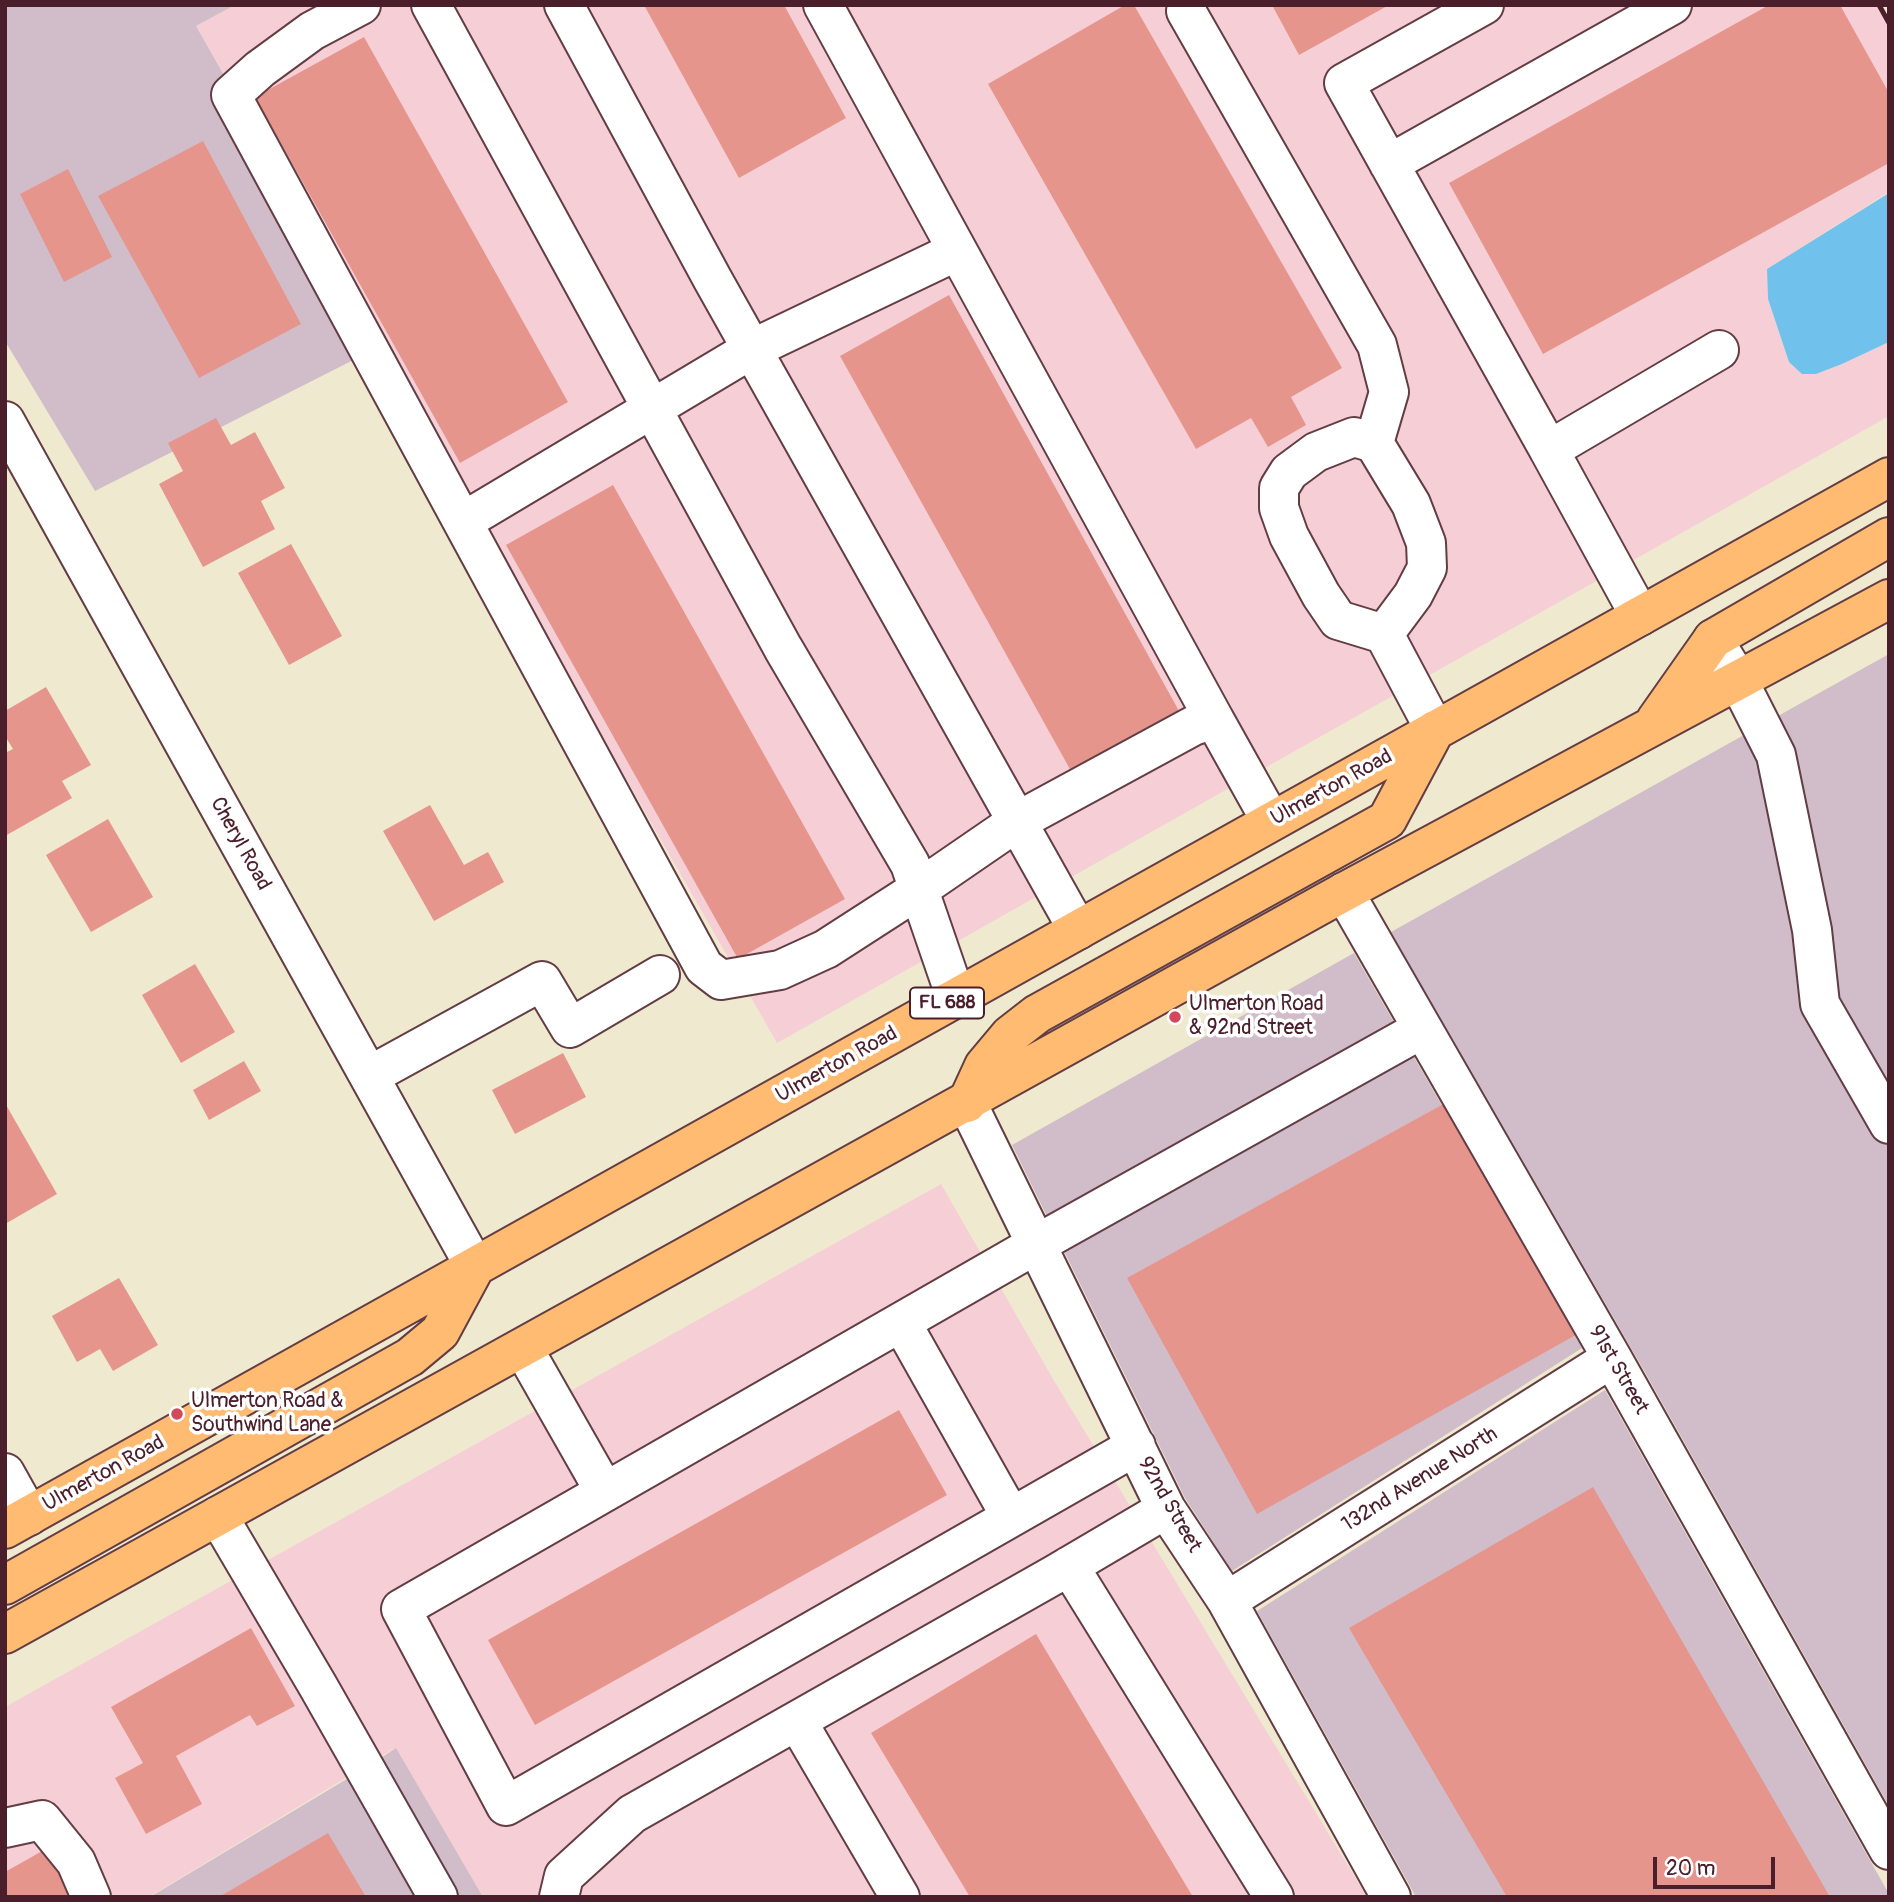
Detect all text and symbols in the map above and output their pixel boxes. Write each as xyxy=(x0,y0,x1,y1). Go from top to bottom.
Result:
street label: Ulmerton Road xyxy=(1267,744,1397,832)
street label: Cheryl Road xyxy=(204,793,276,895)
road number: FL 688 xyxy=(910,987,984,1018)
place label: Ulmerton Road & 92nd Street xyxy=(1189,992,1324,1042)
marker: Ulmerton Road & 92nd Street xyxy=(1167,1009,1183,1025)
street label: Ulmerton Road xyxy=(772,1021,902,1109)
street label: 91st Street xyxy=(1582,1321,1654,1419)
place label: Ulmerton Road & Southwind Lane xyxy=(191,1389,344,1439)
marker: Ulmerton Road & Southwind Lane xyxy=(169,1406,185,1422)
street label: 132nd Avenue North xyxy=(1338,1422,1502,1538)
street label: Ulmerton Road xyxy=(39,1430,169,1518)
street label: 92nd Street xyxy=(1132,1453,1206,1557)
scale bar xyxy=(1656,1842,1778,1886)
text: 20 m xyxy=(1666,1855,1715,1882)

